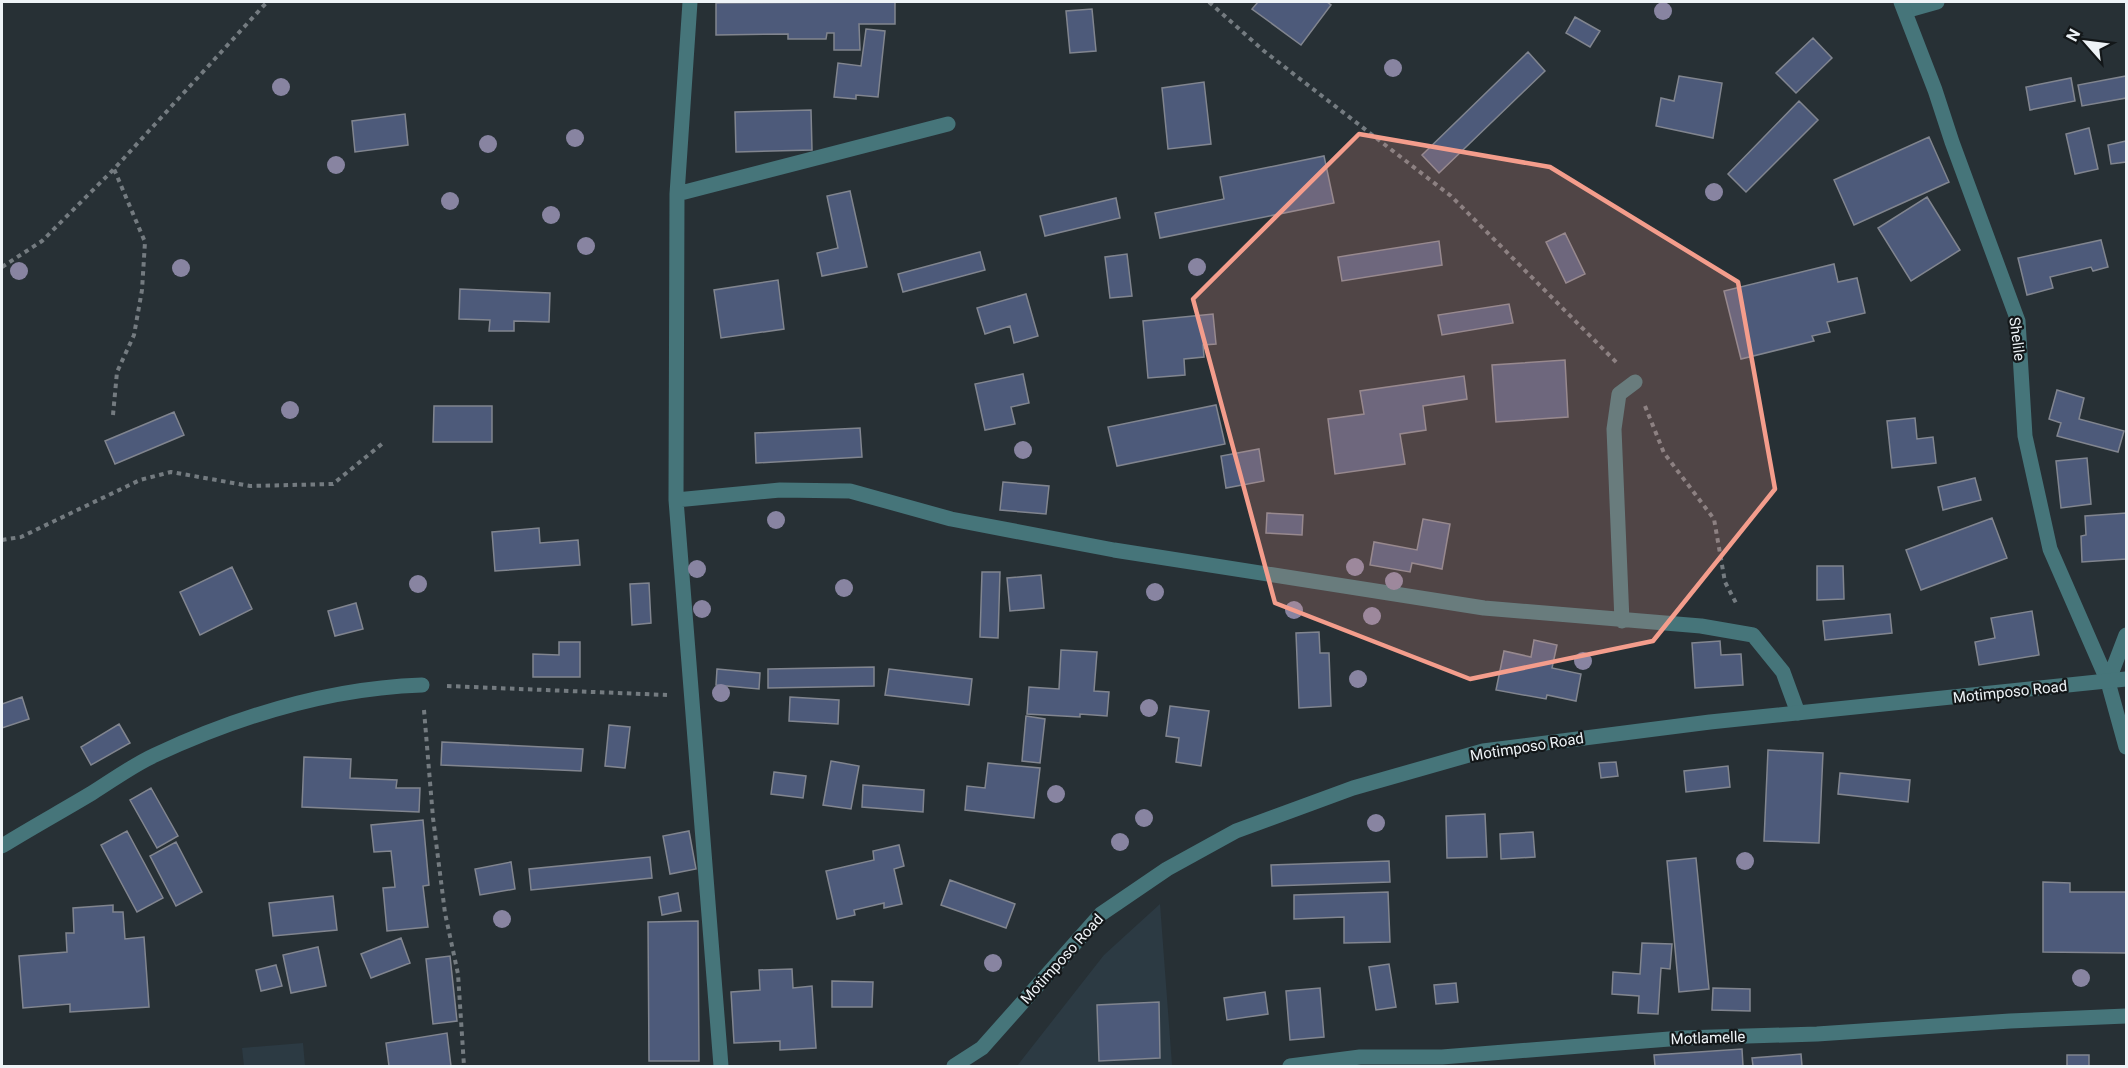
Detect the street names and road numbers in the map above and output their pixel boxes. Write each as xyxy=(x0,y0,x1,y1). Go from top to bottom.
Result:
street label: Shelile xyxy=(2005,316,2029,362)
street label: Motimposo Road xyxy=(1952,677,2068,707)
street label: Motimposo Road xyxy=(1469,729,1585,765)
street label: Motimposo Road xyxy=(1017,910,1107,1008)
street label: Motlamelle xyxy=(1670,1028,1746,1048)

